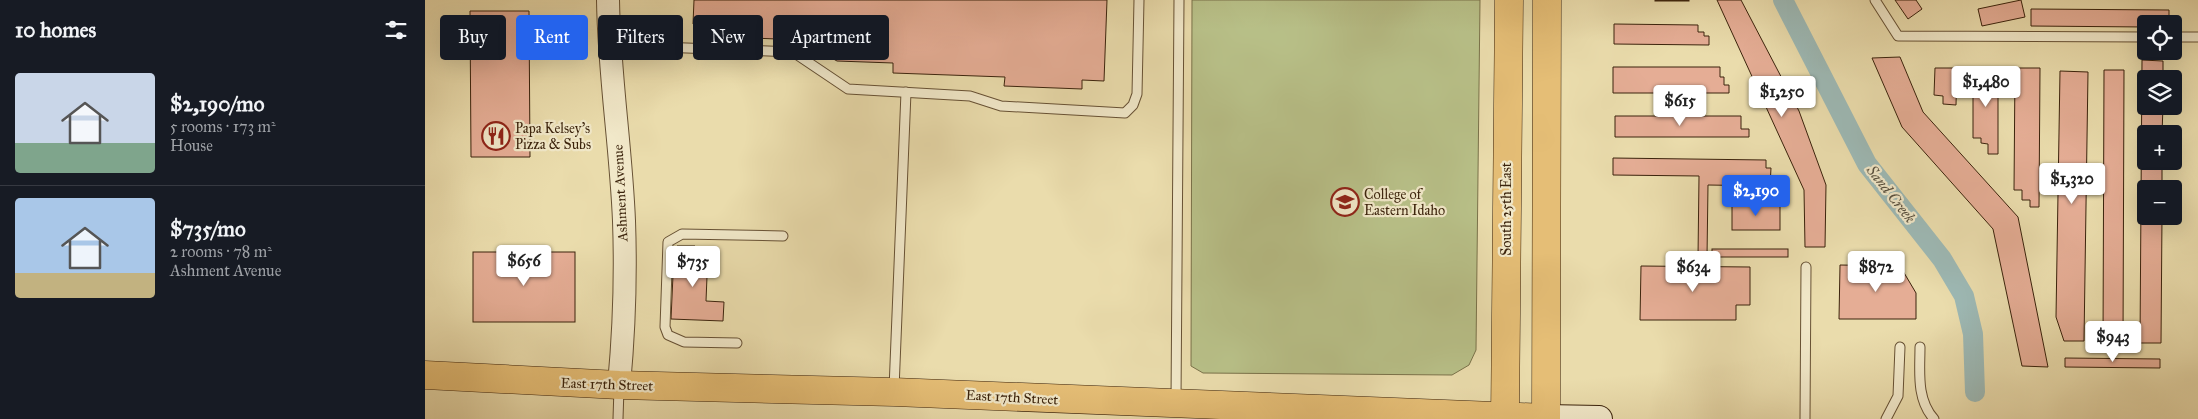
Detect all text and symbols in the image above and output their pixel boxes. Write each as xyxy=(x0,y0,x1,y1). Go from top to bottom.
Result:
chip: Buy xyxy=(440,15,506,60)
chip: Rent xyxy=(516,15,588,60)
chip: Filters xyxy=(598,15,683,60)
chip: New xyxy=(693,15,763,60)
chip: Apartment xyxy=(773,15,889,60)
map controls xyxy=(2137,15,2182,225)
button: locate xyxy=(2137,15,2182,60)
icon: filters xyxy=(382,16,410,44)
text: 10 homes xyxy=(15,17,96,43)
pin: $1,480 xyxy=(1945,66,2027,108)
button: layers xyxy=(2137,70,2182,115)
text: $1,480 xyxy=(1962,72,2010,91)
pin: $1,250 xyxy=(1741,76,1823,118)
text: $1,250 xyxy=(1760,82,1804,101)
pin: $615 xyxy=(1650,84,1710,127)
text: $2,190/mo xyxy=(170,91,264,117)
text: $615 xyxy=(1664,91,1696,110)
icon: home xyxy=(55,93,115,153)
text: 5 rooms · 173 m² xyxy=(170,117,276,136)
place label: Papa Kelsey's Pizza & Subs xyxy=(515,120,591,153)
restaurant icon: Papa Kelsey's Pizza & Subs xyxy=(481,121,511,151)
button: + xyxy=(2137,125,2182,170)
text: House xyxy=(170,136,213,155)
street label: Ashment Avenue xyxy=(609,144,632,243)
water label: Sand Creek xyxy=(1862,161,1919,227)
street label: South 25th East xyxy=(1498,162,1515,256)
pin: $1,320 xyxy=(2031,162,2113,205)
text: $1,320 xyxy=(2050,169,2094,188)
pin: $2,190 xyxy=(1715,174,1797,217)
button: − xyxy=(2137,180,2182,225)
text: $2,190 xyxy=(1733,181,1779,200)
place label: College of Eastern Idaho xyxy=(1364,186,1445,219)
school or university icon: College of Eastern Idaho xyxy=(1330,187,1360,217)
text: $735/mo xyxy=(170,216,246,242)
icon: home xyxy=(55,218,115,278)
text: 2 rooms · 78 m² xyxy=(170,242,272,261)
pin: $656 xyxy=(494,244,554,287)
pin: $735 xyxy=(663,246,723,288)
pin: $634 xyxy=(1663,250,1723,293)
pin: $872 xyxy=(1846,250,1906,293)
text: $656 xyxy=(507,251,541,270)
text: $735 xyxy=(677,252,709,271)
text: $634 xyxy=(1676,257,1710,276)
text: $872 xyxy=(1859,257,1893,276)
text: Ashment Avenue xyxy=(170,261,281,280)
pin: $943 xyxy=(2083,320,2143,363)
text: $943 xyxy=(2096,327,2130,346)
street label: East 17th Street xyxy=(560,374,654,395)
street label: East 17th Street xyxy=(965,387,1059,408)

